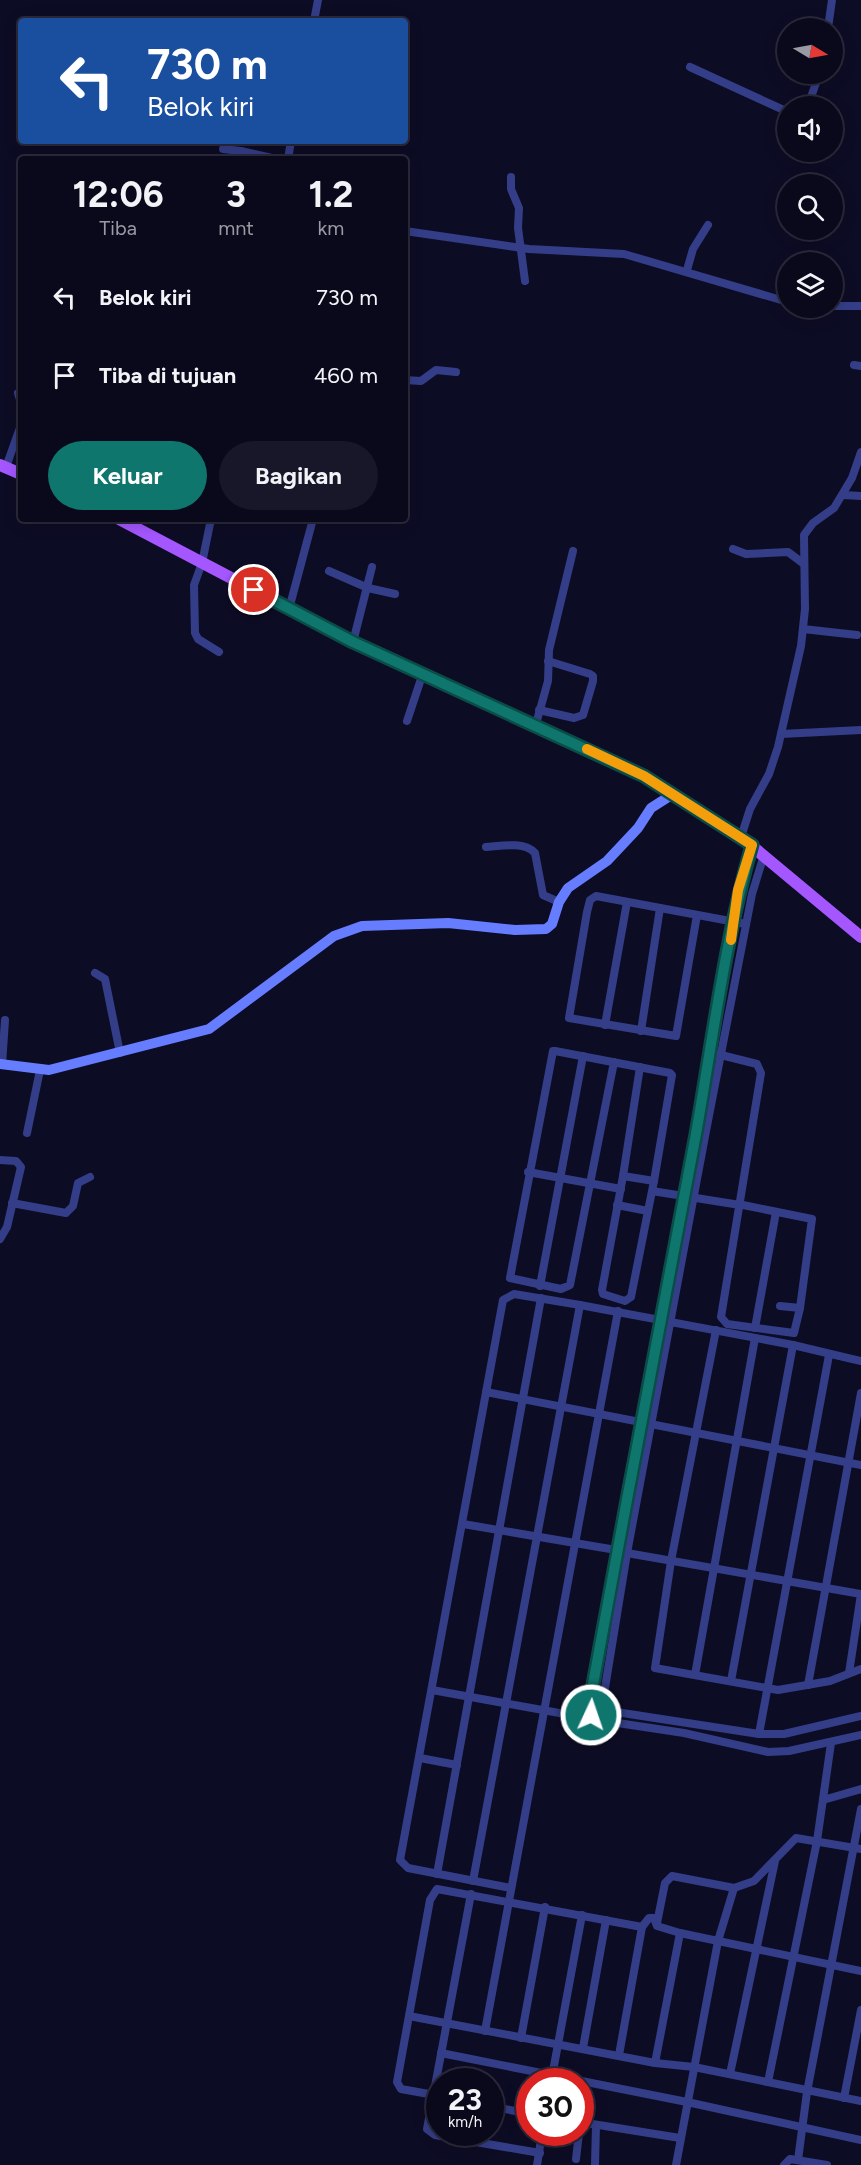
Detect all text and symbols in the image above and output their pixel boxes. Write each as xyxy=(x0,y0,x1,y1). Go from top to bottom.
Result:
north arrow xyxy=(777,18,843,84)
map controls xyxy=(777,18,843,318)
text: 730 m xyxy=(147,39,268,90)
icon: left xyxy=(48,42,126,120)
text: Belok kiri xyxy=(147,90,254,123)
button: sound xyxy=(777,96,843,162)
text: 12:06 xyxy=(73,173,164,216)
text: 3 xyxy=(226,173,246,216)
text: 1.2 xyxy=(308,173,353,216)
button: search xyxy=(777,174,843,240)
text: Tiba xyxy=(99,216,137,240)
text: mnt xyxy=(218,216,254,240)
text: km xyxy=(318,216,344,240)
button: layers xyxy=(777,252,843,318)
icon: left xyxy=(48,281,81,314)
text: Belok kiri xyxy=(99,284,192,311)
text: 730 m xyxy=(316,284,378,311)
icon: arrive xyxy=(48,359,81,392)
text: Tiba di tujuan xyxy=(99,362,236,389)
text: 460 m xyxy=(314,362,378,389)
button: Keluar xyxy=(48,441,207,510)
button: Bagikan xyxy=(219,441,378,510)
pin xyxy=(228,564,279,615)
icon: arrive xyxy=(237,573,270,606)
position arrow xyxy=(559,1683,623,1747)
speed limit sign: 30 xyxy=(516,2068,594,2146)
text: 23 xyxy=(448,2081,482,2118)
text: km/h xyxy=(448,2113,482,2131)

